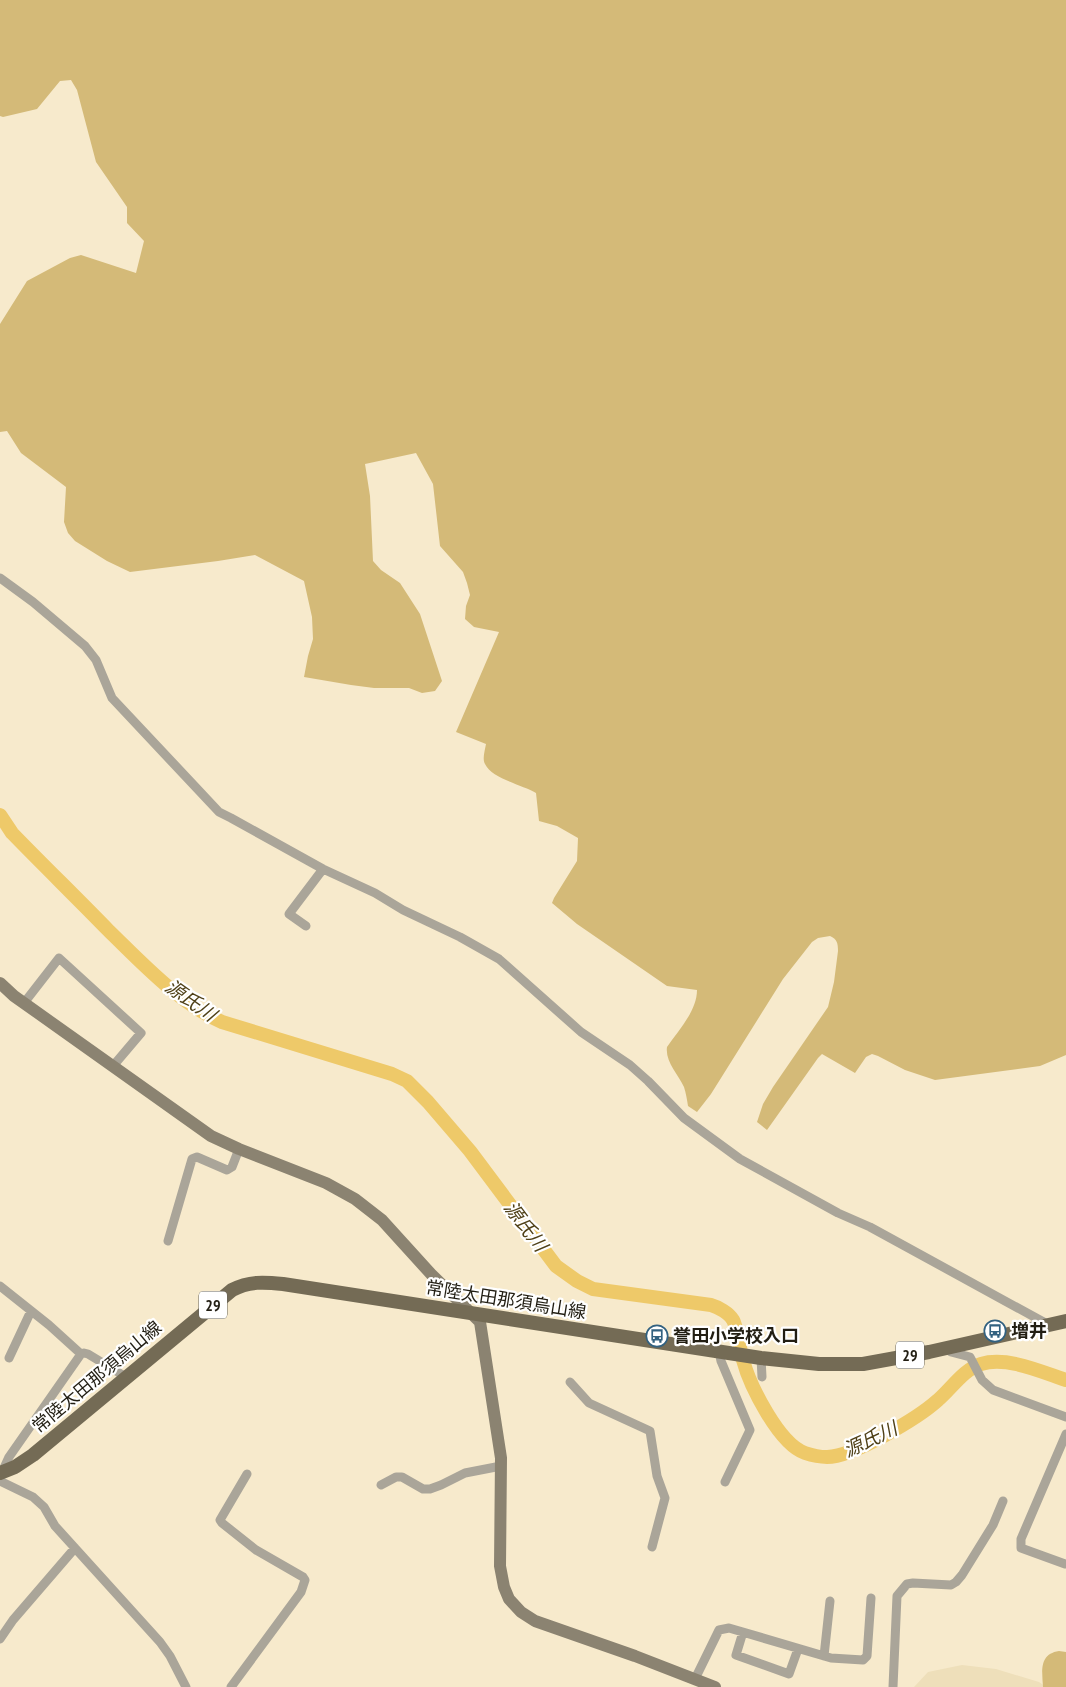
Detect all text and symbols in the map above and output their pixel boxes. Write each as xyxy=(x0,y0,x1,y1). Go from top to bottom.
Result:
water label: 源氏川 xyxy=(161,974,223,1027)
water label: 源氏川 xyxy=(499,1196,554,1258)
street label: 常陸太田那須烏山線 xyxy=(424,1275,588,1324)
road number: 29 xyxy=(199,1292,227,1318)
street label: 常陸太田那須烏山線 xyxy=(27,1316,166,1437)
bus stop icon: 増井 xyxy=(983,1319,1007,1343)
place label: 増井 xyxy=(1011,1319,1047,1342)
bus stop icon: 誉田小学校入口 xyxy=(645,1324,669,1348)
place label: 誉田小学校入口 xyxy=(673,1324,799,1347)
road number: 29 xyxy=(896,1342,924,1368)
water label: 源氏川 xyxy=(839,1415,903,1462)

